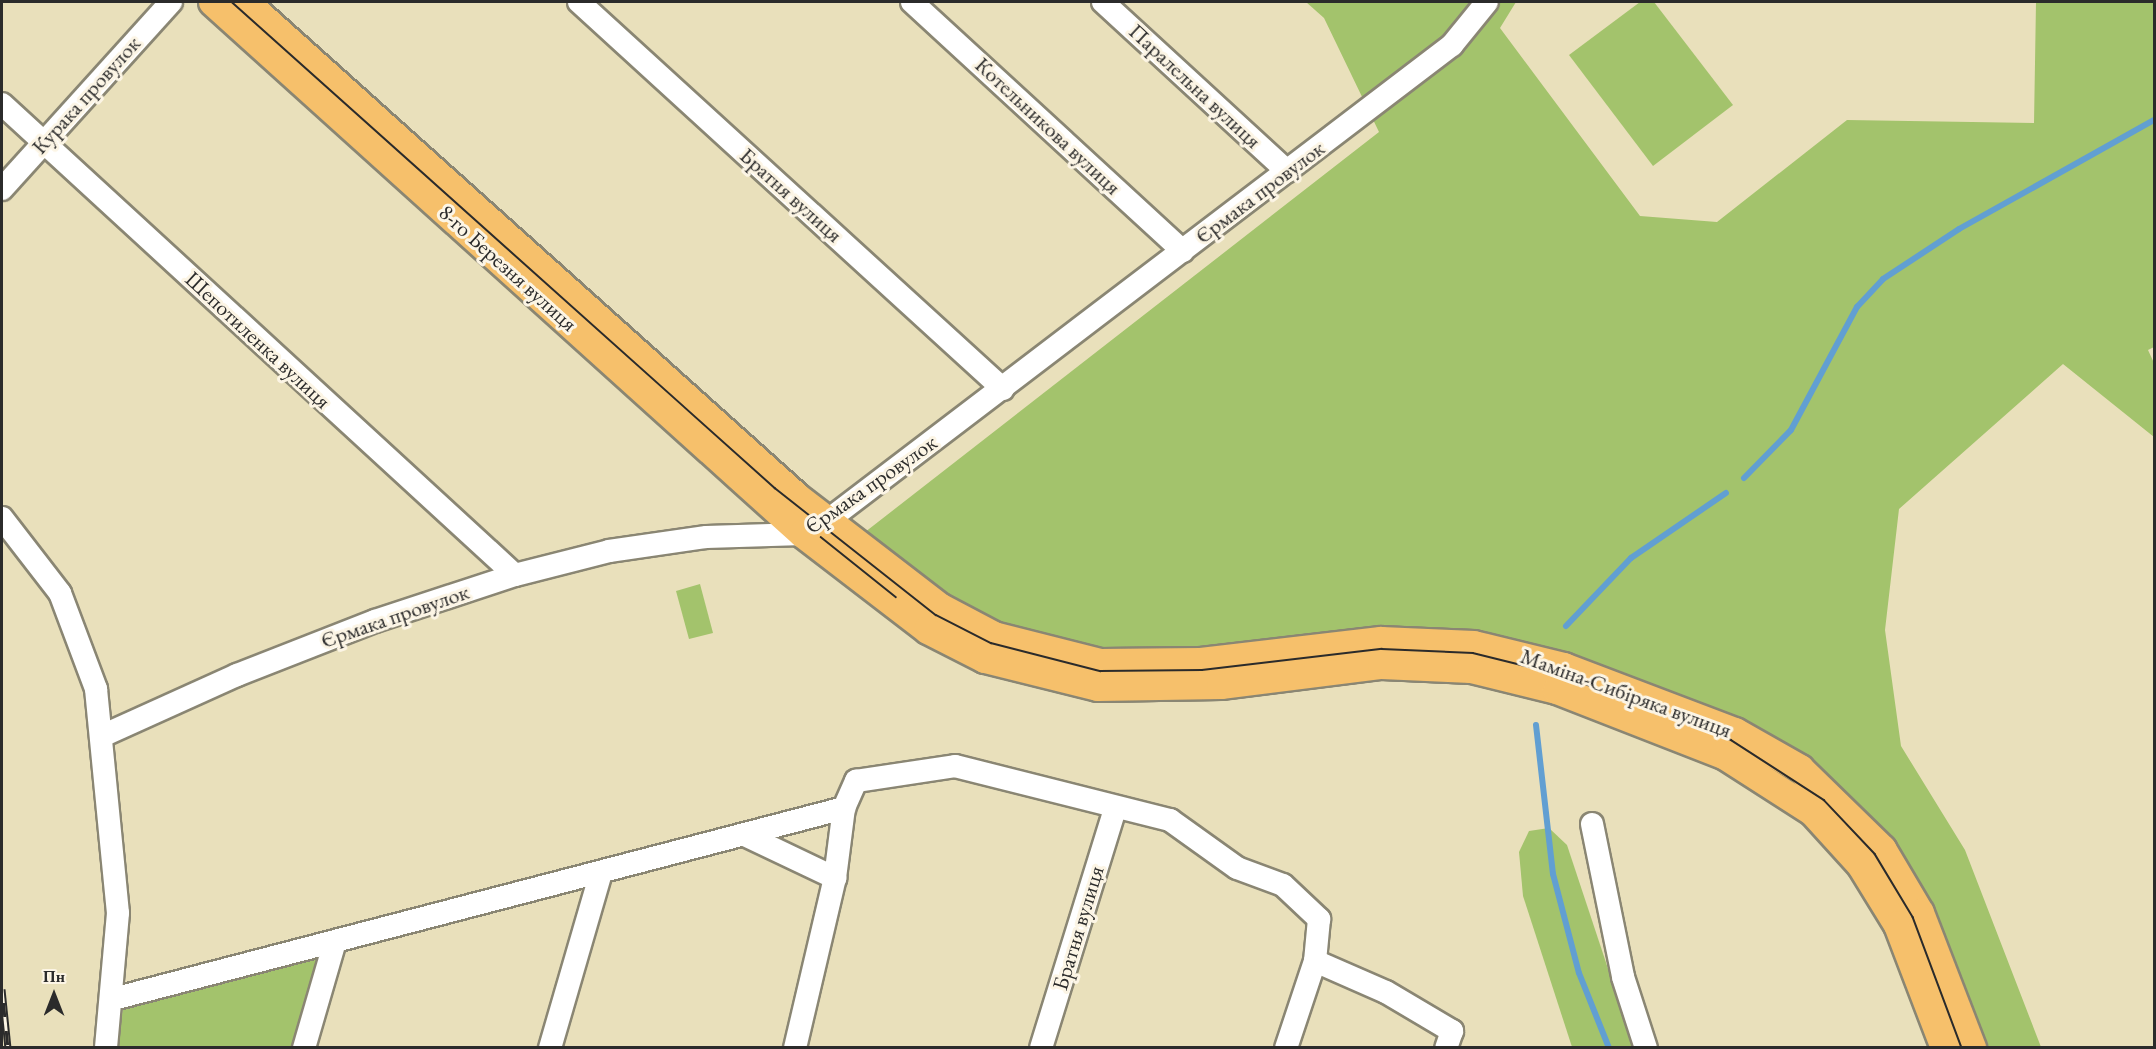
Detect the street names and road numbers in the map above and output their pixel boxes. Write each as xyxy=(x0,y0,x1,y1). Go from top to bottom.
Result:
street label: Паралельна вулиця xyxy=(1123,18,1267,154)
street label: Курака провулок xyxy=(26,30,146,160)
street label: Котельникова вулиця xyxy=(970,52,1126,200)
street label: Єрмака провулок xyxy=(1190,135,1330,249)
street label: Братня вулиця xyxy=(734,142,848,248)
street label: 8-го Березня вулиця xyxy=(434,199,582,337)
street label: Шепотиленка вулиця xyxy=(180,266,336,414)
street label: Єрмака провулок xyxy=(800,429,942,539)
street label: Єрмака провулок xyxy=(317,578,473,654)
street label: Маміна-Сибіряка вулиця xyxy=(1517,643,1735,743)
street label: Братня вулиця xyxy=(1047,863,1109,993)

